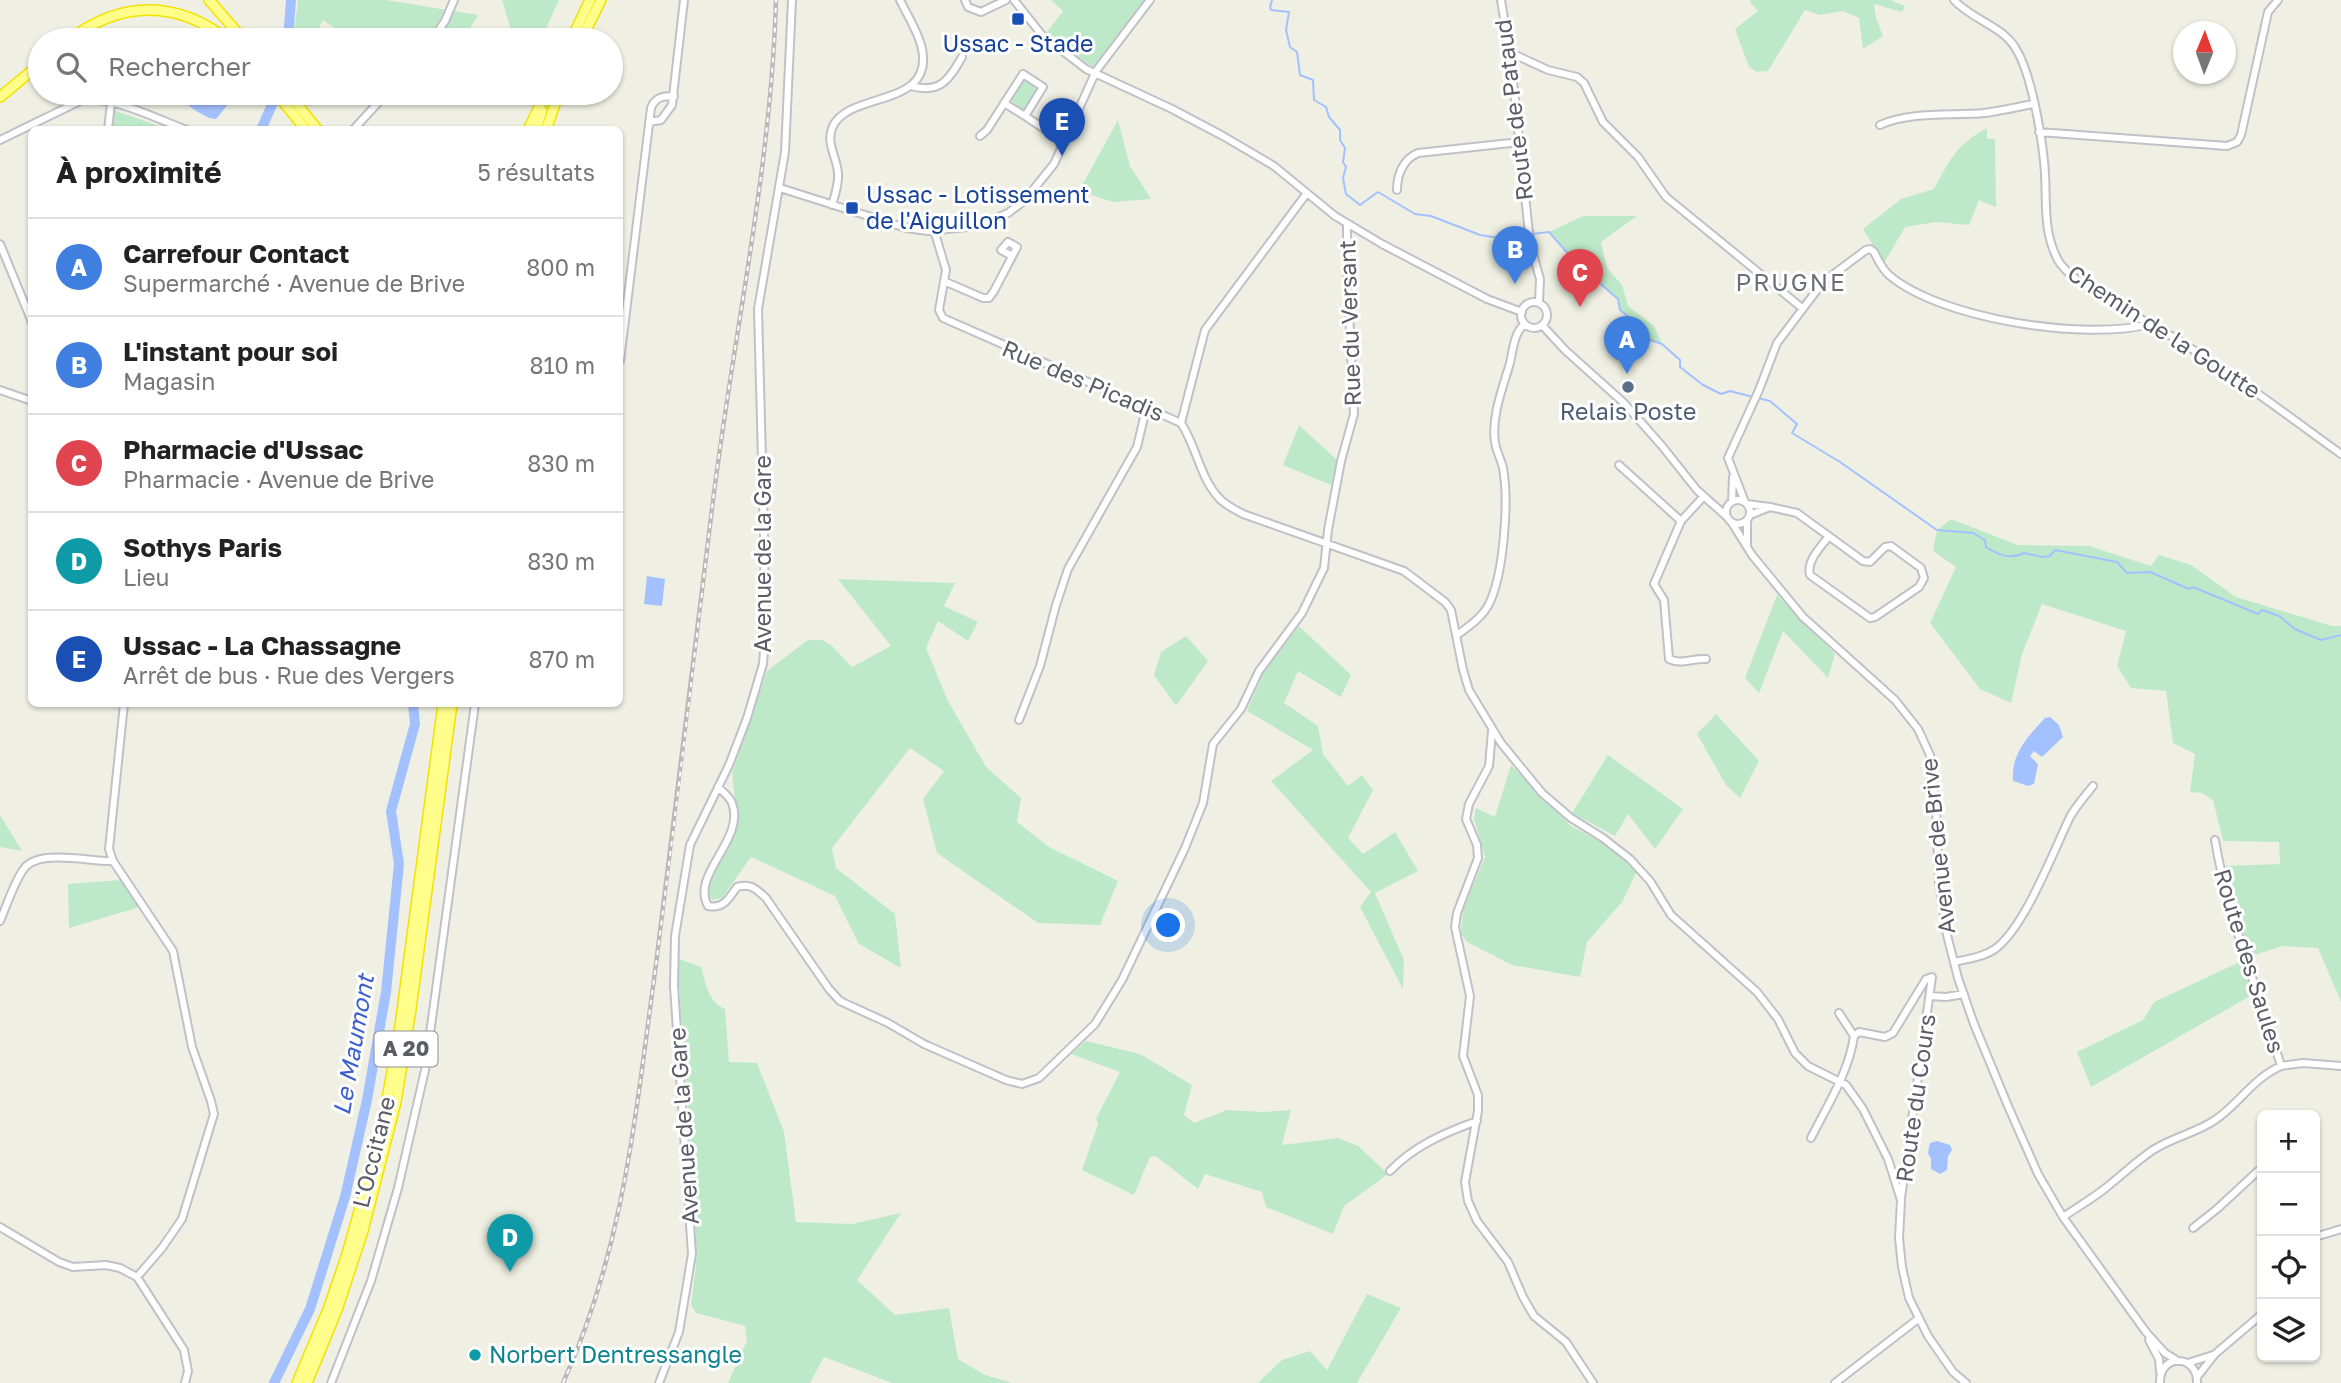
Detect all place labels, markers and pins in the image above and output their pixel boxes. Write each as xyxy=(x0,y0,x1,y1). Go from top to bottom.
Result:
marker: Ussac - Stade xyxy=(1010,11,1026,27)
place label: Ussac - Stade xyxy=(943,29,1093,57)
pin: E xyxy=(1039,98,1085,156)
place label: Ussac - Lotissement de l'Aiguillon xyxy=(866,180,1090,234)
marker: Ussac - Lotissement de l'Aiguillon xyxy=(844,200,860,216)
pin: B xyxy=(1492,226,1538,284)
pin: C xyxy=(1557,249,1603,307)
pin: A xyxy=(1604,316,1650,374)
marker: Relais Poste xyxy=(1620,379,1636,395)
place label: Relais Poste xyxy=(1560,397,1696,425)
pin: D xyxy=(487,1214,533,1272)
place label: Norbert Dentressangle xyxy=(489,1340,742,1368)
marker: Norbert Dentressangle xyxy=(467,1347,483,1363)

